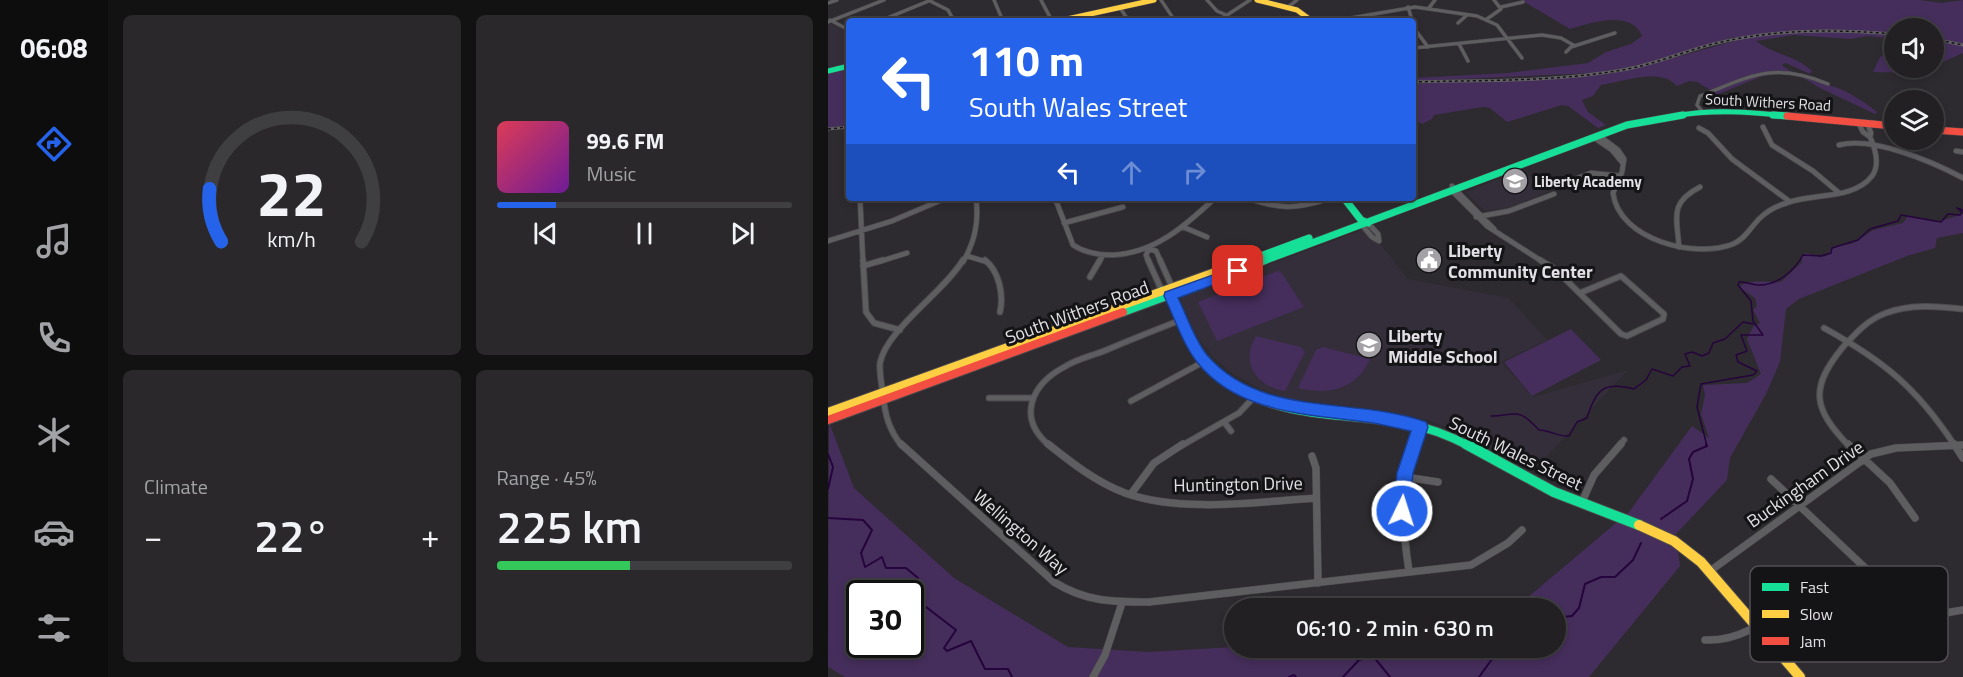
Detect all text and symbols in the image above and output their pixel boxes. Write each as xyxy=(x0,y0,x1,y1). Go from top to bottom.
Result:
map controls xyxy=(1884,18,1944,150)
button: sound xyxy=(1884,18,1944,78)
text: 06:08 xyxy=(20,27,88,68)
text: 110 m xyxy=(969,28,1084,92)
icon: left xyxy=(870,42,948,120)
text: South Wales Street xyxy=(969,86,1187,127)
street label: South Withers Road xyxy=(1704,87,1832,117)
button: layers xyxy=(1884,90,1944,150)
icon: directions xyxy=(33,123,75,165)
text: 99.6 FM xyxy=(587,124,665,158)
text: 22 xyxy=(257,145,327,240)
icon: left xyxy=(1052,156,1085,189)
icon: ahead xyxy=(1115,156,1148,189)
icon: right xyxy=(1178,156,1211,189)
text: Music xyxy=(587,158,636,189)
school or university icon: Liberty Academy xyxy=(1500,166,1530,196)
place label: Liberty Academy xyxy=(1534,170,1642,193)
icon: previous xyxy=(529,217,562,250)
icon: pause xyxy=(628,217,661,250)
icon: next xyxy=(726,217,759,250)
icon: music xyxy=(33,220,75,262)
text: km/h xyxy=(267,224,316,256)
place label: Liberty Community Center xyxy=(1448,237,1593,285)
pin xyxy=(1212,245,1263,296)
public building icon: Liberty Community Center xyxy=(1414,245,1444,275)
icon: arrive xyxy=(1221,254,1254,287)
street label: South Withers Road xyxy=(1001,273,1153,351)
icon: phone xyxy=(33,317,75,359)
place label: Liberty Middle School xyxy=(1388,322,1498,370)
school or university icon: Liberty Middle School xyxy=(1354,330,1384,360)
street label: South Wales Street xyxy=(1445,409,1588,497)
icon: climate xyxy=(33,414,75,456)
street label: Buckingham Drive xyxy=(1741,434,1869,534)
text: Range · 45% xyxy=(497,462,597,493)
street label: Huntington Drive xyxy=(1173,469,1303,499)
text: Climate xyxy=(144,471,208,502)
position arrow xyxy=(1370,479,1434,543)
street label: Wellington Way xyxy=(967,483,1075,581)
text: 225 km xyxy=(497,492,642,560)
text: 22° xyxy=(254,501,330,569)
icon: car xyxy=(33,511,75,553)
text: − xyxy=(144,511,162,561)
text: + xyxy=(421,511,439,561)
legend xyxy=(1750,566,1948,662)
text: Fast xyxy=(1800,575,1829,599)
speed limit sign: 30 xyxy=(846,580,924,658)
text: Slow xyxy=(1800,602,1833,626)
icon: filters xyxy=(33,607,75,649)
text: 06:10 · 2 min · 630 m xyxy=(1296,611,1494,645)
text: Jam xyxy=(1800,629,1826,653)

